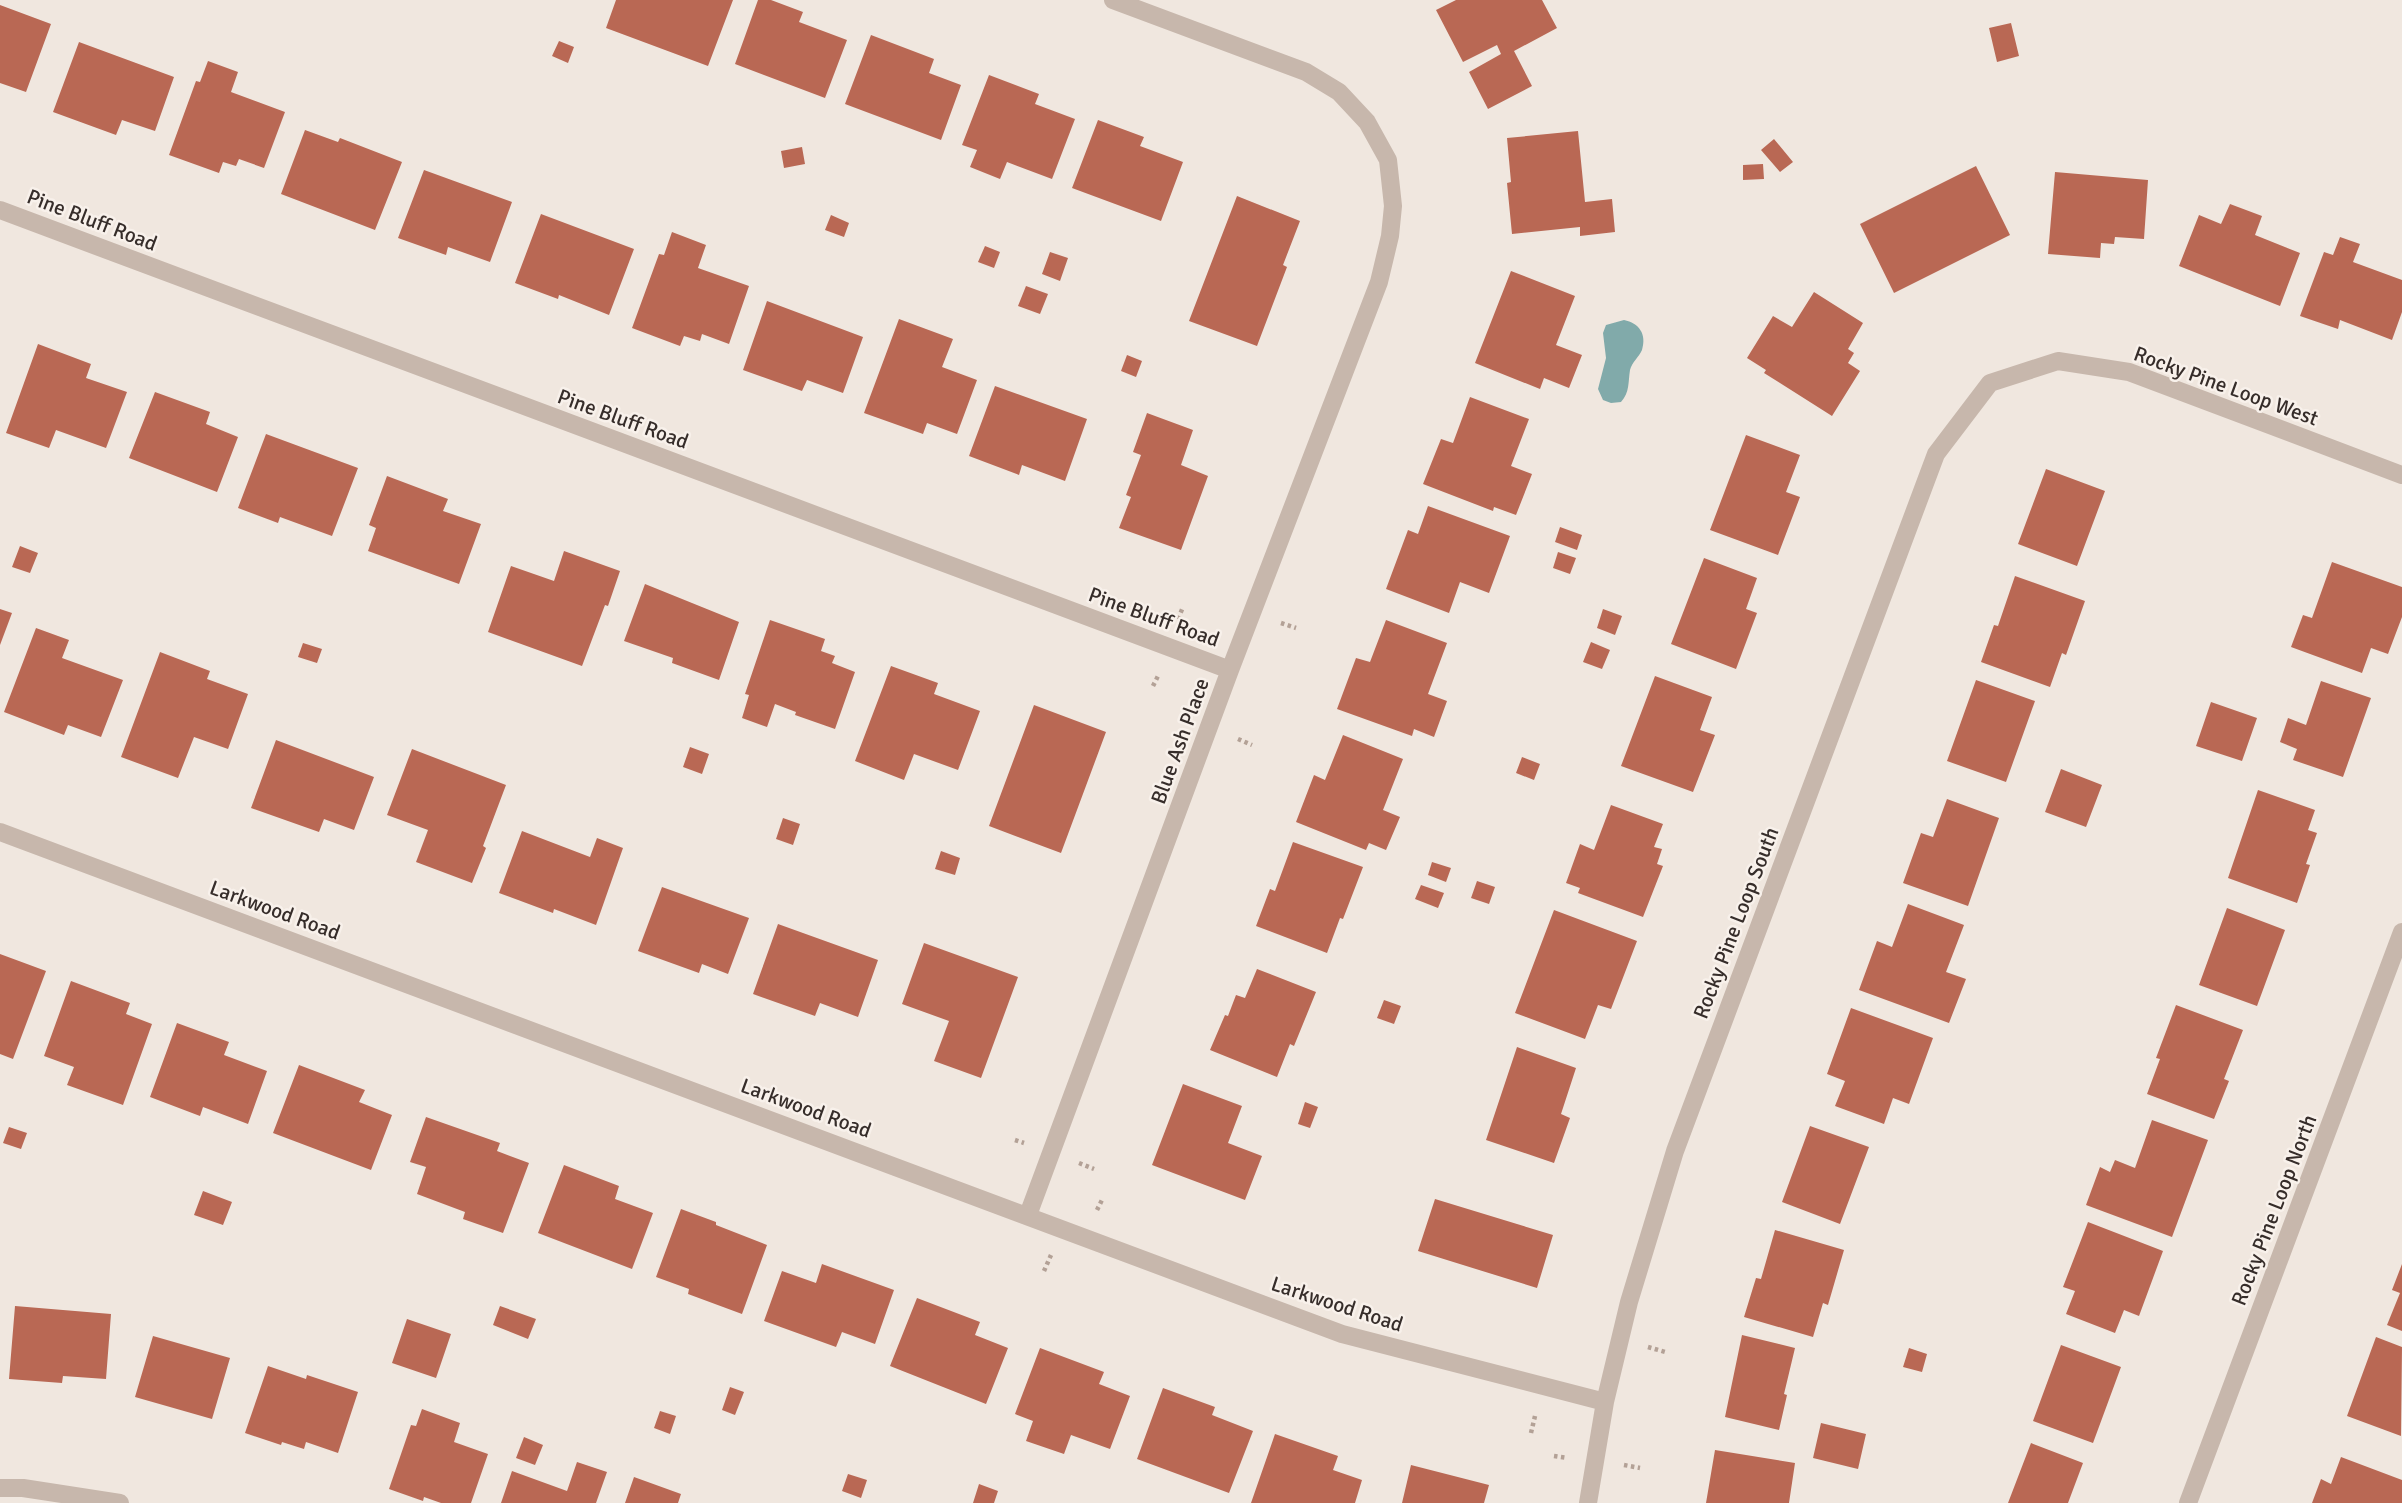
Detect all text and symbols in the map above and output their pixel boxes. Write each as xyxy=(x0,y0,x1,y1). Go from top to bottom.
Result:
street label: Pine Bluff Road xyxy=(23,183,161,257)
street label: Rocky Pine Loop West xyxy=(2130,341,2322,431)
street label: Pine Bluff Road xyxy=(554,383,692,455)
street label: Pine Bluff Road xyxy=(1085,581,1223,653)
street label: Blue Ash Place xyxy=(1145,674,1215,808)
street label: Rocky Pine Loop South xyxy=(1687,823,1785,1023)
street label: Larkwood Road xyxy=(206,874,344,946)
street label: Larkwood Road xyxy=(737,1072,875,1144)
street label: Rocky Pine Loop North xyxy=(2226,1111,2322,1309)
street label: Larkwood Road xyxy=(1268,1270,1406,1338)

